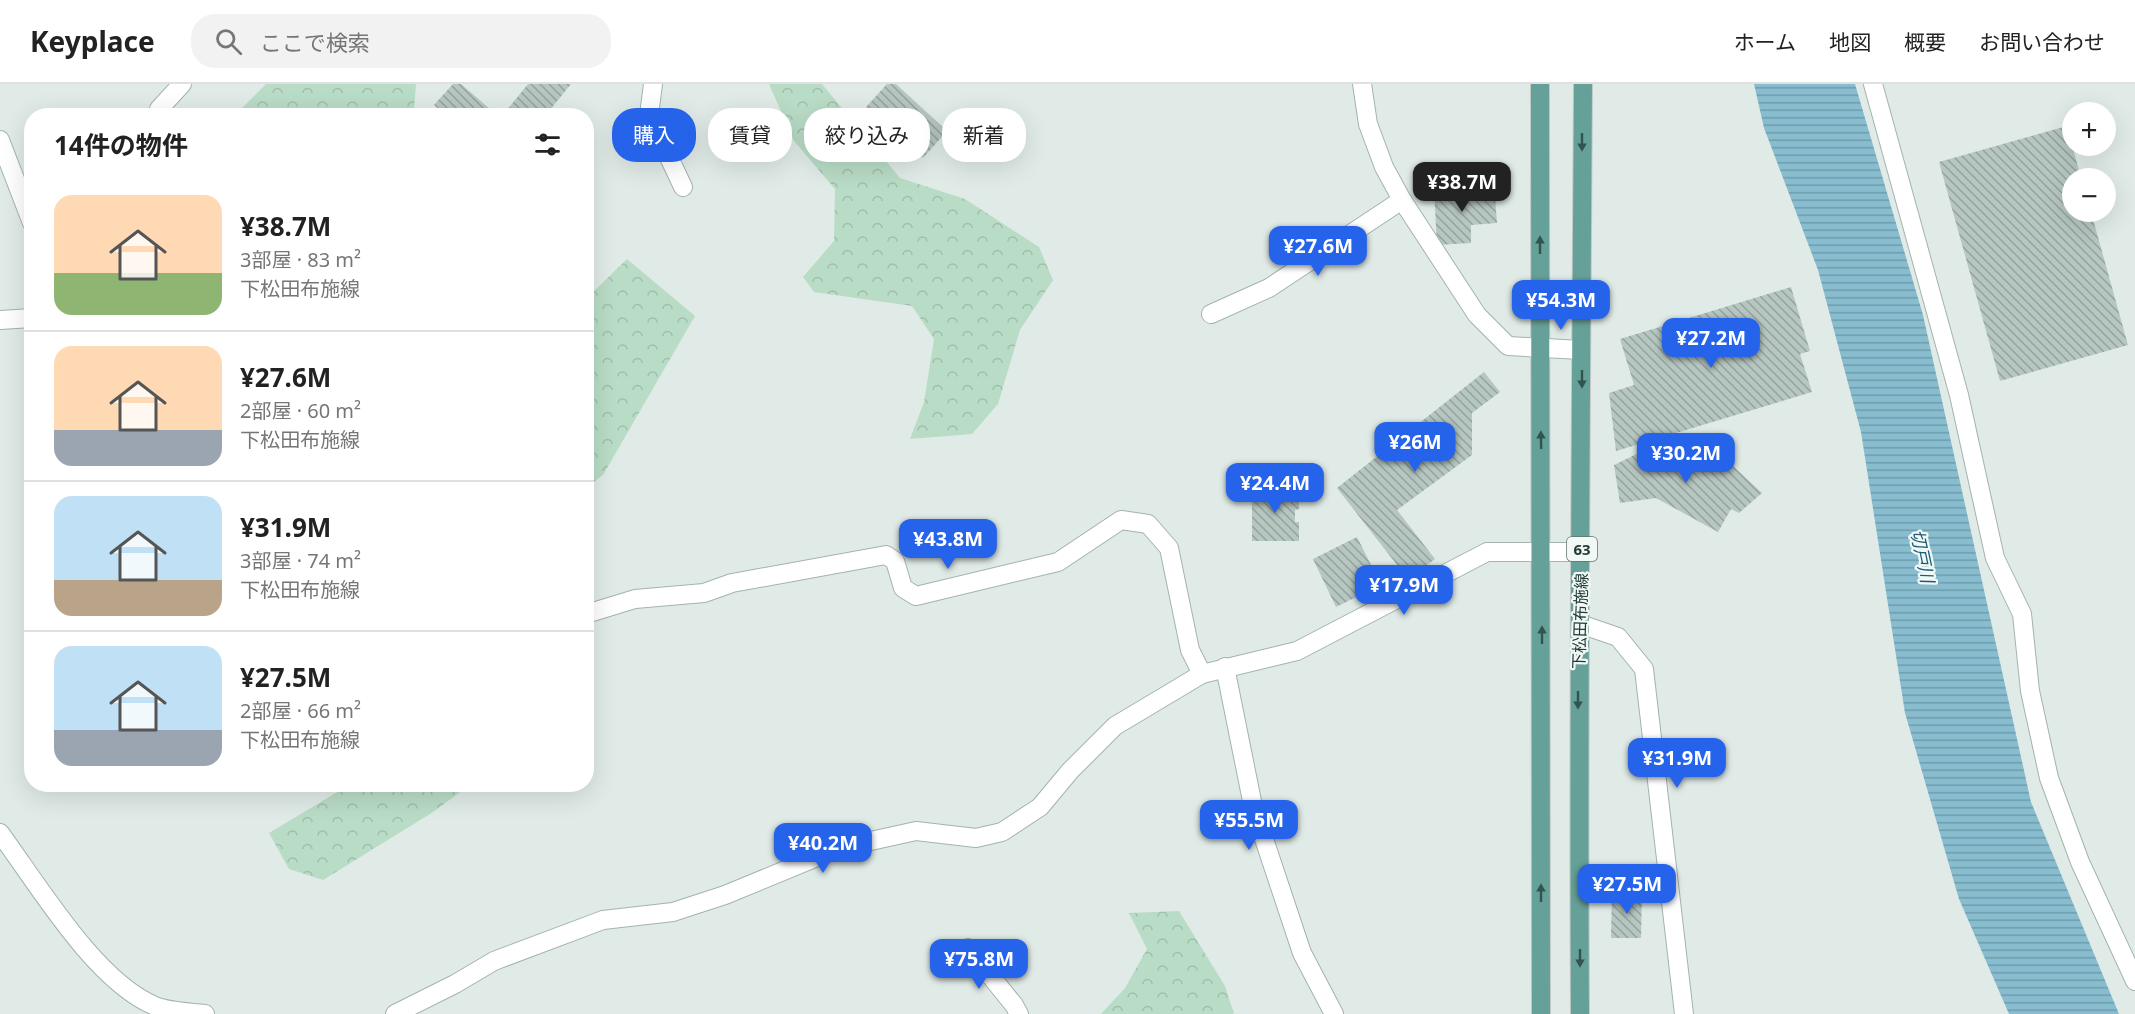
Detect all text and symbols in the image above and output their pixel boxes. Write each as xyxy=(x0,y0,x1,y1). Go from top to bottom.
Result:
search box xyxy=(191,14,611,68)
text: Keyplace xyxy=(30,22,155,60)
icon: search xyxy=(212,25,245,58)
text: ここで検索 xyxy=(260,27,370,57)
text: ホーム xyxy=(1734,28,1796,56)
text: 地図 xyxy=(1829,28,1871,56)
text: 概要 xyxy=(1904,28,1946,56)
text: お問い合わせ xyxy=(1979,28,2105,56)
map controls xyxy=(2062,102,2116,222)
button: + xyxy=(2062,102,2116,156)
chip: 購入 xyxy=(612,108,696,162)
chip: 賃貸 xyxy=(708,108,792,162)
chip: 絞り込み xyxy=(804,108,930,162)
chip: 新着 xyxy=(942,108,1026,162)
text: 14件の物件 xyxy=(54,127,188,163)
icon: filters xyxy=(531,128,564,161)
one-way arrow xyxy=(1578,133,1587,152)
pin: ¥38.7M xyxy=(1413,162,1511,213)
text: ¥38.7M xyxy=(1427,168,1497,195)
button: − xyxy=(2062,168,2116,222)
text: ¥38.7M xyxy=(240,208,331,244)
icon: home xyxy=(102,219,174,291)
pin: ¥27.6M xyxy=(1269,226,1367,277)
text: ¥27.6M xyxy=(1283,232,1353,259)
one-way arrow xyxy=(1535,235,1545,254)
text: 3部屋 · 83 m² xyxy=(240,246,361,273)
text: 下松田布施線 xyxy=(240,275,360,302)
pin: ¥54.3M xyxy=(1512,280,1610,331)
text: ¥54.3M xyxy=(1526,286,1596,313)
pin: ¥27.2M xyxy=(1662,318,1760,369)
text: ¥27.2M xyxy=(1676,324,1746,351)
text: ¥27.6M xyxy=(240,359,331,395)
icon: home xyxy=(102,370,174,442)
one-way arrow xyxy=(1577,370,1586,389)
text: 2部屋 · 60 m² xyxy=(240,397,361,424)
pin: ¥26M xyxy=(1379,422,1451,473)
text: 下松田布施線 xyxy=(240,426,360,453)
text: ¥26M xyxy=(1388,428,1442,455)
one-way arrow xyxy=(1536,430,1546,449)
pin: ¥30.2M xyxy=(1637,433,1735,484)
text: ¥30.2M xyxy=(1651,439,1721,466)
pin: ¥24.4M xyxy=(1226,463,1324,514)
text: ¥24.4M xyxy=(1240,469,1310,496)
text: ¥31.9M xyxy=(240,509,331,545)
pin: ¥43.8M xyxy=(899,519,997,570)
icon: home xyxy=(102,520,174,592)
text: ¥43.8M xyxy=(913,525,983,552)
water label: 切戸川 xyxy=(1906,527,1941,587)
road number: 63 xyxy=(1567,537,1597,561)
text: 3部屋 · 74 m² xyxy=(240,547,361,574)
pin: ¥17.9M xyxy=(1355,565,1453,616)
text: ¥17.9M xyxy=(1369,571,1439,598)
street label: 下松田布施線 xyxy=(1567,573,1593,669)
text: 下松田布施線 xyxy=(240,576,360,603)
one-way arrow xyxy=(1537,625,1547,644)
text: ¥27.5M xyxy=(240,659,331,695)
icon: home xyxy=(102,670,174,742)
one-way arrow xyxy=(1573,691,1583,710)
text: 2部屋 · 66 m² xyxy=(240,697,361,724)
text: 下松田布施線 xyxy=(240,726,360,753)
pin: ¥31.9M xyxy=(1628,738,1726,789)
text: ¥31.9M xyxy=(1642,744,1712,771)
pin: ¥55.5M xyxy=(1200,800,1298,851)
text: ¥55.5M xyxy=(1214,806,1284,833)
pin: ¥40.2M xyxy=(774,823,872,874)
text: ¥40.2M xyxy=(788,829,858,856)
pin: ¥27.5M xyxy=(1578,864,1676,915)
text: ¥27.5M xyxy=(1592,870,1662,897)
one-way arrow xyxy=(1536,883,1546,902)
pin: ¥75.8M xyxy=(930,939,1028,990)
text: ¥75.8M xyxy=(944,945,1014,972)
one-way arrow xyxy=(1575,949,1585,968)

